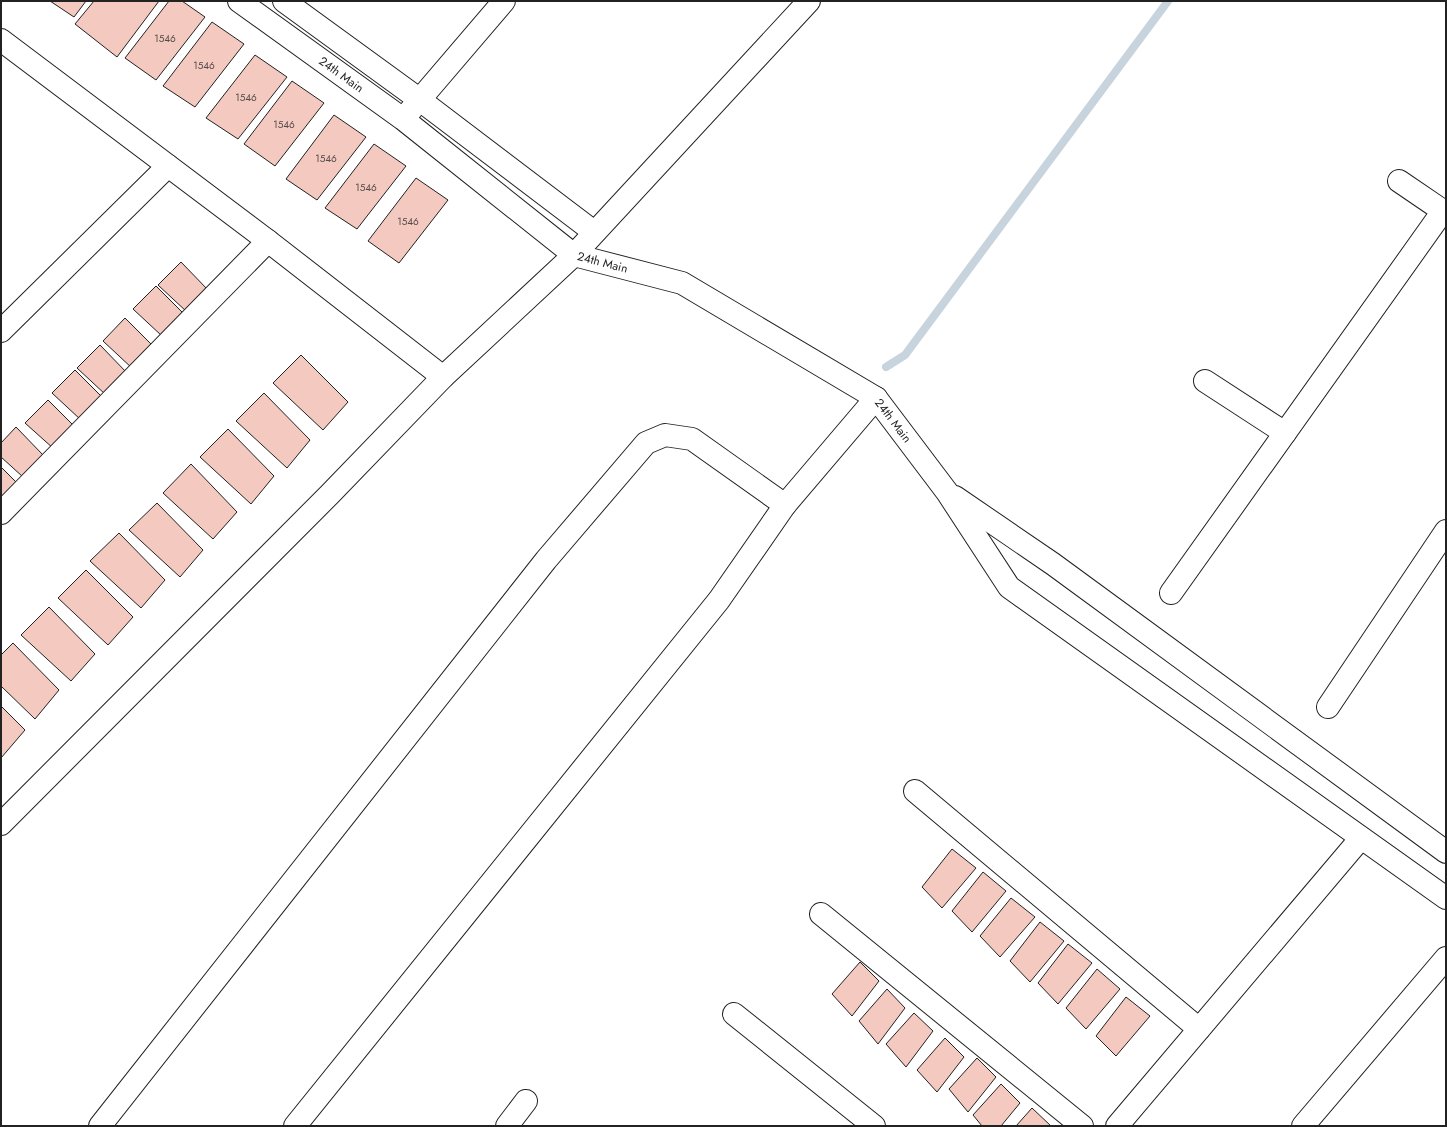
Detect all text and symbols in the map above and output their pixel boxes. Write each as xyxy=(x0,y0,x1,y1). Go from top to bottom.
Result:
house number: 1546 xyxy=(154,31,176,46)
street label: 24th Main xyxy=(315,52,367,97)
house number: 1546 xyxy=(193,58,215,73)
house number: 1546 xyxy=(235,90,257,105)
house number: 1546 xyxy=(273,117,295,132)
house number: 1546 xyxy=(315,151,337,166)
house number: 1546 xyxy=(355,180,377,195)
house number: 1546 xyxy=(397,214,419,229)
street label: 24th Main xyxy=(575,247,630,278)
street label: 24th Main xyxy=(870,395,916,447)

